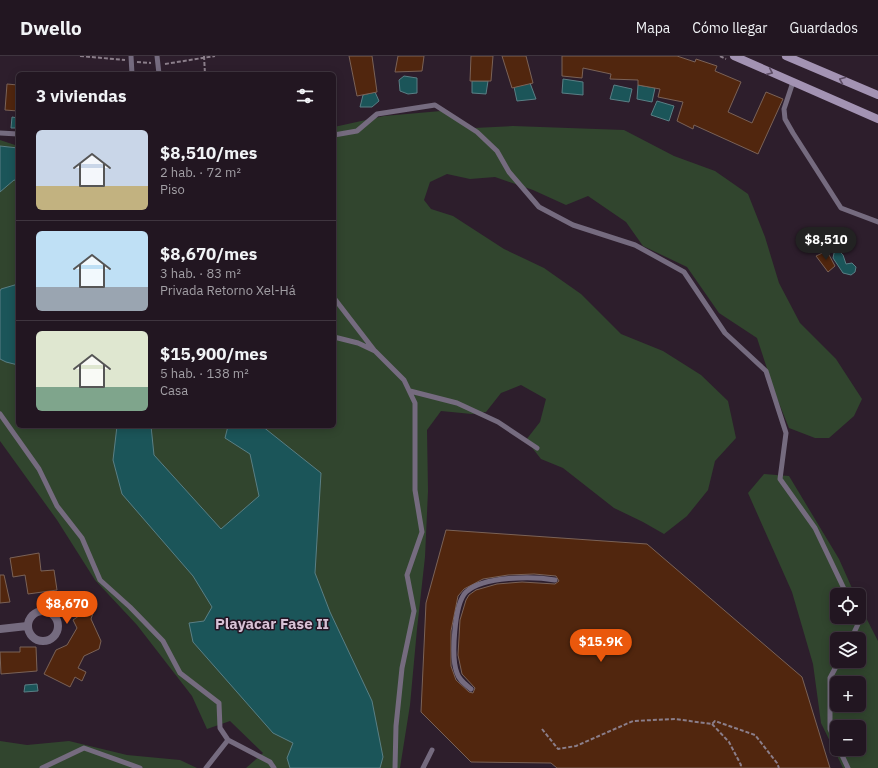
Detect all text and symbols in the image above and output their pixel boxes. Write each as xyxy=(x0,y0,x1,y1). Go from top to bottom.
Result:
text: Dwello xyxy=(20,16,82,40)
text: Mapa xyxy=(636,19,670,37)
text: Cómo llegar xyxy=(692,19,767,37)
text: Guardados xyxy=(789,19,858,37)
one-way arrow xyxy=(766,67,773,75)
one-way arrow xyxy=(839,77,847,85)
text: 3 viviendas xyxy=(36,85,127,107)
icon: filters xyxy=(294,85,316,107)
text: $8,510/mes xyxy=(160,142,257,164)
icon: home xyxy=(68,146,116,194)
text: 2 hab. · 72 m² xyxy=(160,164,241,181)
text: Piso xyxy=(160,181,185,198)
pin: $8,510 xyxy=(793,227,859,261)
text: $8,510 xyxy=(804,231,848,248)
text: $8,670/mes xyxy=(160,243,257,265)
icon: home xyxy=(68,247,116,295)
text: 3 hab. · 83 m² xyxy=(160,265,241,282)
text: Privada Retorno Xel-Há xyxy=(160,282,296,299)
text: $15,900/mes xyxy=(160,343,267,365)
icon: home xyxy=(68,347,116,395)
text: 5 hab. · 138 m² xyxy=(160,365,249,382)
text: Casa xyxy=(160,382,188,399)
map controls xyxy=(830,588,866,756)
button: locate xyxy=(830,588,866,624)
pin: $8,670 xyxy=(34,591,100,625)
text: $8,670 xyxy=(45,595,89,612)
district label: Playacar Fase II xyxy=(215,614,329,633)
pin: $15.9K xyxy=(568,629,634,663)
button: layers xyxy=(830,632,866,668)
text: $15.9K xyxy=(579,633,623,650)
button: + xyxy=(830,676,866,712)
button: − xyxy=(830,720,866,756)

